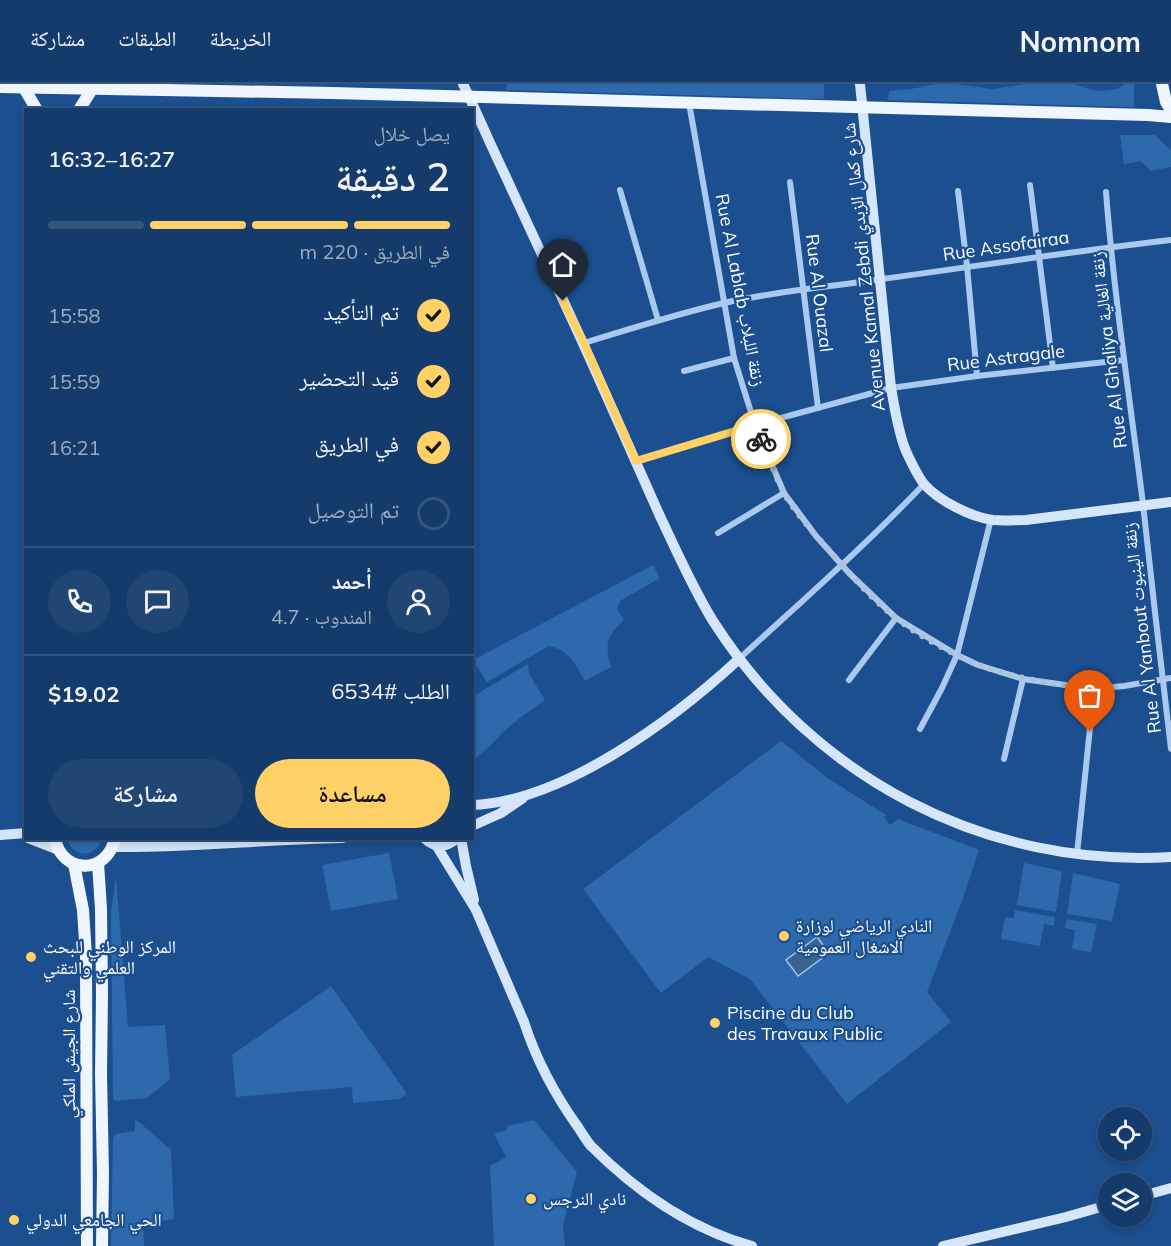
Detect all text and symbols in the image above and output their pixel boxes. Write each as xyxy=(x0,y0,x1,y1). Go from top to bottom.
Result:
text: Nomnom xyxy=(1019,24,1141,59)
text: مشاركة xyxy=(30,25,85,51)
text: الطبقات xyxy=(118,25,177,51)
text: الخريطة xyxy=(210,25,271,51)
text: يصل خلال xyxy=(374,121,450,146)
street label: Avenue Kamal Zebdi شارع كمال الزبدي xyxy=(837,121,894,412)
text: 16:27–16:32 xyxy=(48,145,175,173)
text: 2 دقيقة xyxy=(335,152,450,201)
street label: Rue Al Lablab زنقة اللبلاب xyxy=(711,192,770,388)
street label: Rue Assofairaa xyxy=(941,225,1071,266)
street label: Rue Al Ouazal xyxy=(801,232,838,353)
text: في الطريق · 220 m xyxy=(299,239,450,264)
pin xyxy=(537,239,588,301)
icon: home xyxy=(546,248,579,281)
street label: Rue Al Ghaliya زنقة الغالية xyxy=(1085,250,1132,450)
text: تم التأكيد xyxy=(323,298,399,326)
icon: check xyxy=(417,299,450,332)
text: 15:58 xyxy=(48,303,101,328)
street label: Rue Astragale xyxy=(946,339,1066,376)
text: قيد التحضير xyxy=(299,364,399,392)
icon: check xyxy=(417,365,450,398)
text: 15:59 xyxy=(48,369,101,394)
courier xyxy=(731,409,791,469)
icon: bike xyxy=(745,423,778,456)
text: في الطريق xyxy=(315,430,399,458)
icon: check xyxy=(417,431,450,464)
text: 16:21 xyxy=(48,435,101,460)
text: تم التوصيل xyxy=(308,496,399,524)
street label: Rue Al Yanbout زنقة الينبوت xyxy=(1117,521,1166,735)
text: أحمد xyxy=(332,567,372,595)
button: phone xyxy=(48,570,111,633)
button: chat xyxy=(126,570,189,633)
button: person xyxy=(387,570,450,633)
text: المندوب · 4.7 xyxy=(271,604,372,629)
pin xyxy=(1064,670,1115,732)
text: الطلب #6534 xyxy=(331,677,450,705)
icon: bag xyxy=(1073,679,1106,712)
text: $19.02 xyxy=(48,680,119,708)
button: مشاركة xyxy=(48,759,243,828)
button: مساعدة xyxy=(255,759,450,828)
place label: النادي الرياضي لوزارة الاشغال العمومية xyxy=(796,914,932,958)
marker: النادي الرياضي لوزارة الاشغال العمومية xyxy=(777,929,791,943)
place label: المركز الوطني للبحث العلمي والتقني xyxy=(43,935,176,983)
marker: المركز الوطني للبحث العلمي والتقني xyxy=(24,950,38,964)
street label: شارع الجيش الملكي xyxy=(57,989,84,1119)
place label: Piscine du Club des Travaux Public xyxy=(727,1001,883,1045)
marker: Piscine du Club des Travaux Public xyxy=(708,1016,722,1030)
map controls xyxy=(1098,1107,1152,1227)
button: locate xyxy=(1098,1107,1152,1161)
button: layers xyxy=(1098,1173,1152,1227)
place label: نادي النرجس xyxy=(543,1187,626,1214)
marker: نادي النرجس xyxy=(524,1192,538,1206)
place label: الحي الجامعي الدولي xyxy=(26,1208,162,1235)
marker: الحي الجامعي الدولي xyxy=(7,1213,21,1227)

